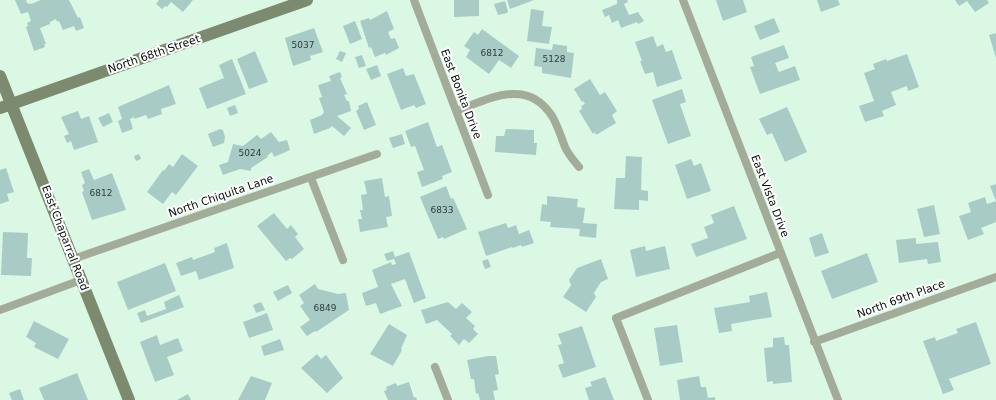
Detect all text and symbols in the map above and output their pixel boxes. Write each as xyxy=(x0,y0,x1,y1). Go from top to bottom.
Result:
street label: North 68th Street xyxy=(106,32,202,76)
house number: 5037 xyxy=(292,40,314,50)
street label: East Bonita Drive xyxy=(438,47,484,141)
house number: 6812 xyxy=(481,48,503,58)
house number: 5128 xyxy=(543,54,566,64)
house number: 5024 xyxy=(239,148,262,158)
street label: East Vista Drive xyxy=(748,153,792,239)
street label: North Chiquita Lane xyxy=(167,172,275,220)
street label: East Chaparral Road xyxy=(39,183,91,293)
house number: 6812 xyxy=(90,188,112,198)
house number: 6833 xyxy=(431,205,453,215)
street label: North 69th Place xyxy=(855,277,947,321)
house number: 6849 xyxy=(314,303,337,313)

